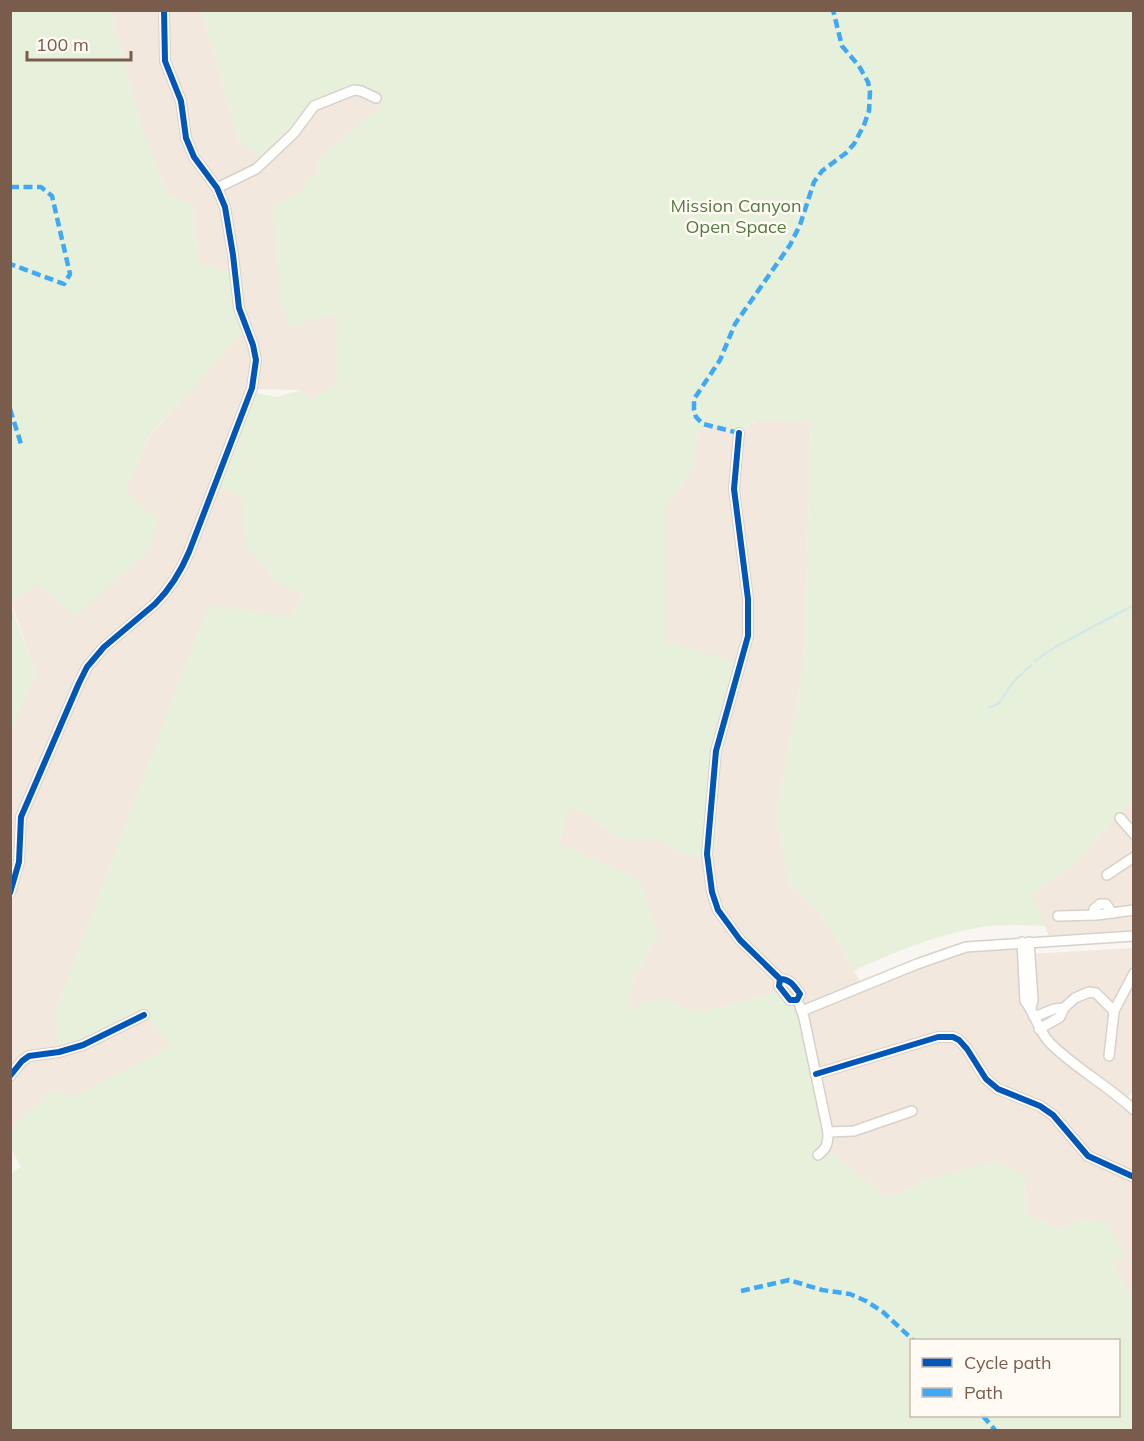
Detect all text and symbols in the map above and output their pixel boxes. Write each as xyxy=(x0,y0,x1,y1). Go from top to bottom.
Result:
scale bar xyxy=(27,24,130,62)
text: 100 m xyxy=(36,33,89,56)
park label: Mission Canyon Open Space xyxy=(671,194,801,238)
legend xyxy=(910,1339,1120,1417)
text: Cycle path xyxy=(964,1351,1051,1374)
text: Path xyxy=(964,1381,1003,1404)

